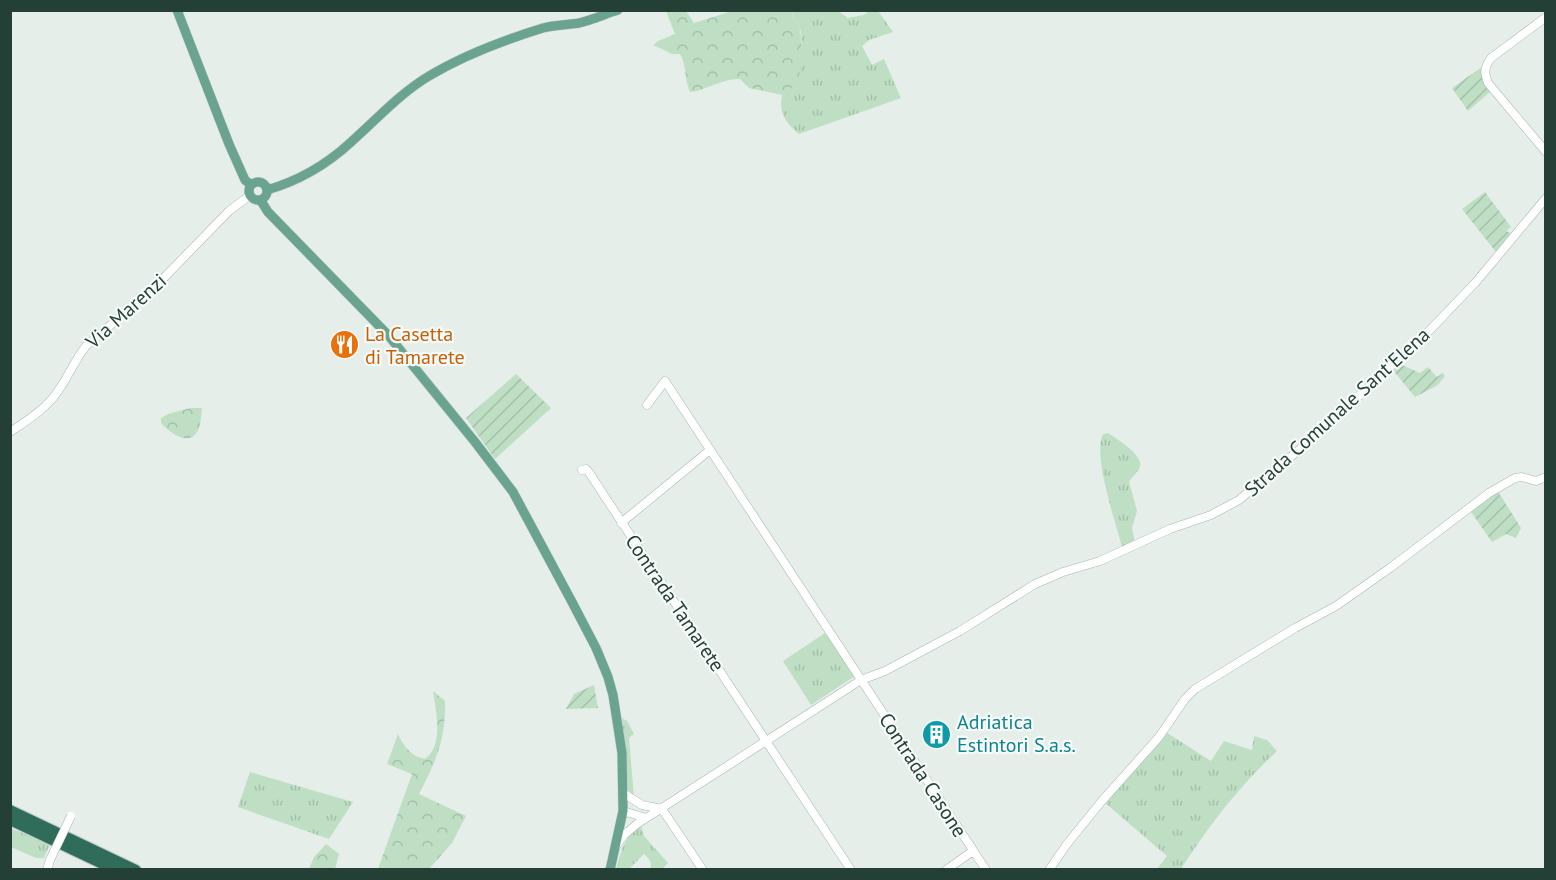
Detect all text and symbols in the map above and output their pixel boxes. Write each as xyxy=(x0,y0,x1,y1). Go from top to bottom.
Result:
street label: Via Marenzi xyxy=(79,268,172,355)
place label: La Casetta di Tamarete xyxy=(365,321,465,370)
street label: Strada Comunale Sant'Elena xyxy=(1239,322,1435,502)
restaurant icon: La Casetta di Tamarete xyxy=(328,329,360,361)
street label: Contrada Tamarete xyxy=(619,529,731,677)
street label: Contrada Casone xyxy=(873,708,973,842)
place label: Adriatica Estintori S.a.s. xyxy=(957,709,1076,758)
building icon: Adriatica Estintori S.a.s. xyxy=(920,718,952,750)

